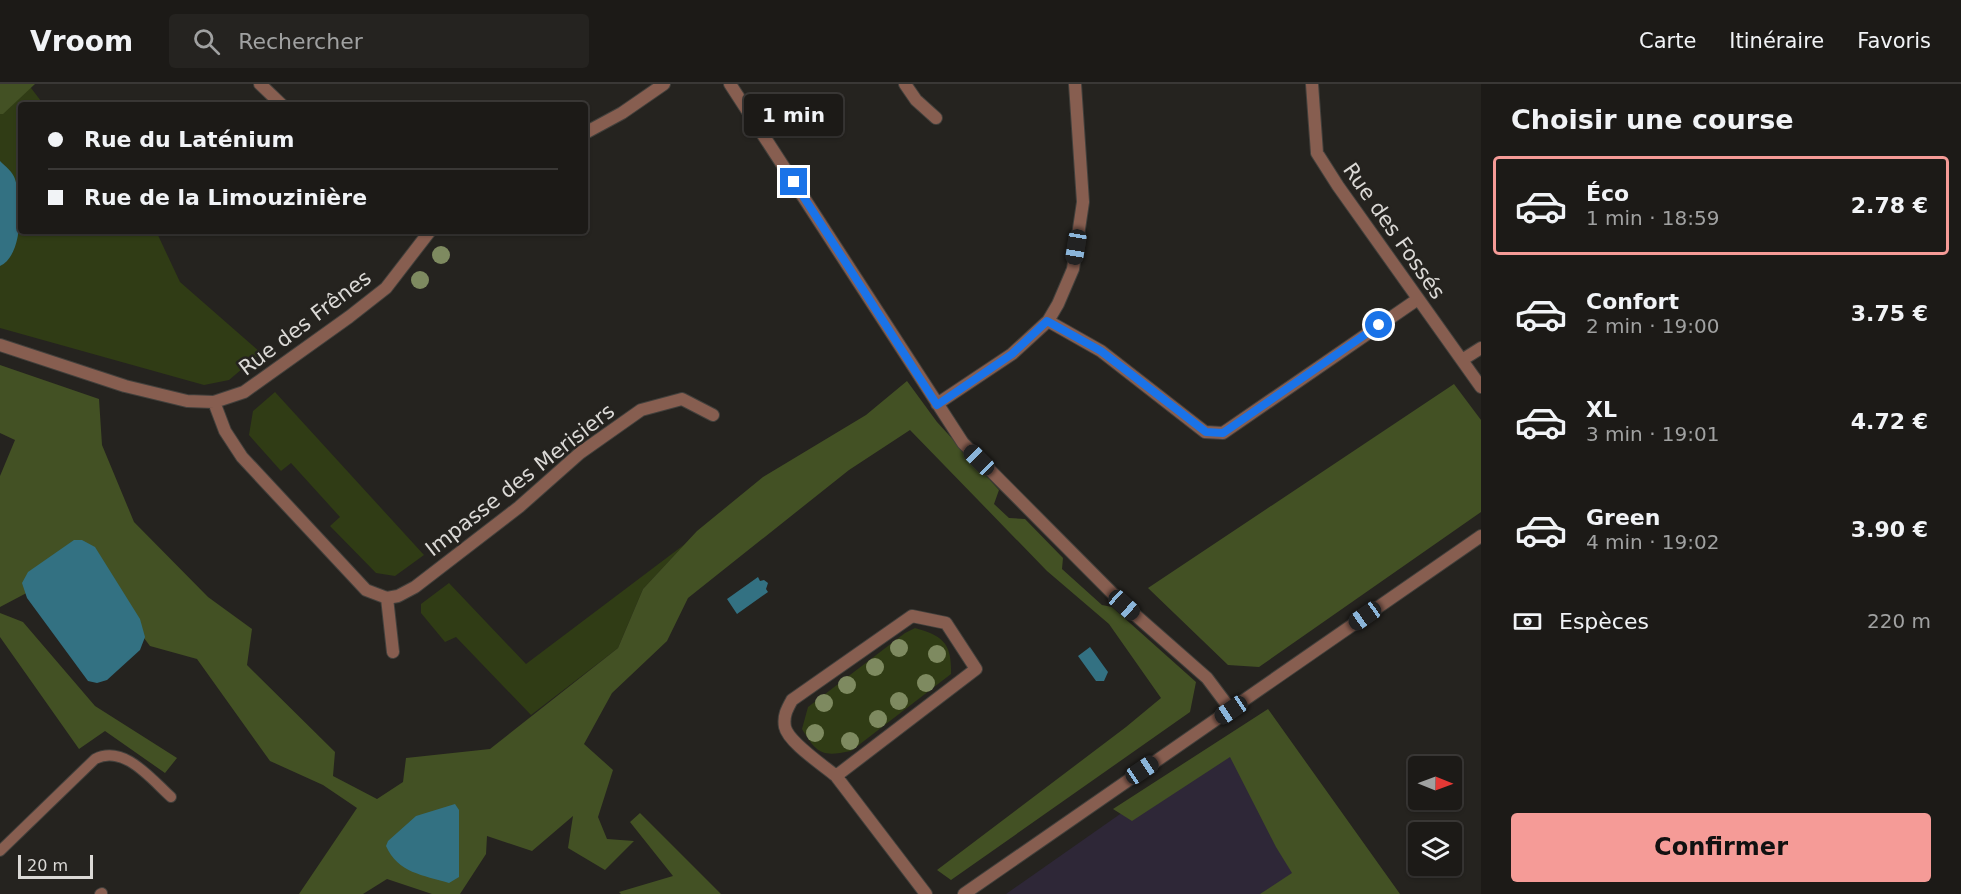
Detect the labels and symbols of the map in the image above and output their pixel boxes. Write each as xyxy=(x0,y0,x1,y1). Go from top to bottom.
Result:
callout: 1 min xyxy=(744,95,844,137)
street label: Rue des Fossés xyxy=(1338,158,1450,304)
route end xyxy=(780,168,807,195)
car xyxy=(1064,228,1088,266)
street label: Rue des Frênes xyxy=(234,266,376,380)
route start xyxy=(1365,311,1392,338)
street label: Impasse des Merisiers xyxy=(421,399,619,561)
car xyxy=(960,441,998,479)
car xyxy=(1105,586,1143,624)
car xyxy=(1345,598,1385,634)
car xyxy=(1211,692,1251,728)
car xyxy=(1122,752,1162,788)
north arrow xyxy=(1408,756,1462,810)
scale bar xyxy=(18,852,93,880)

